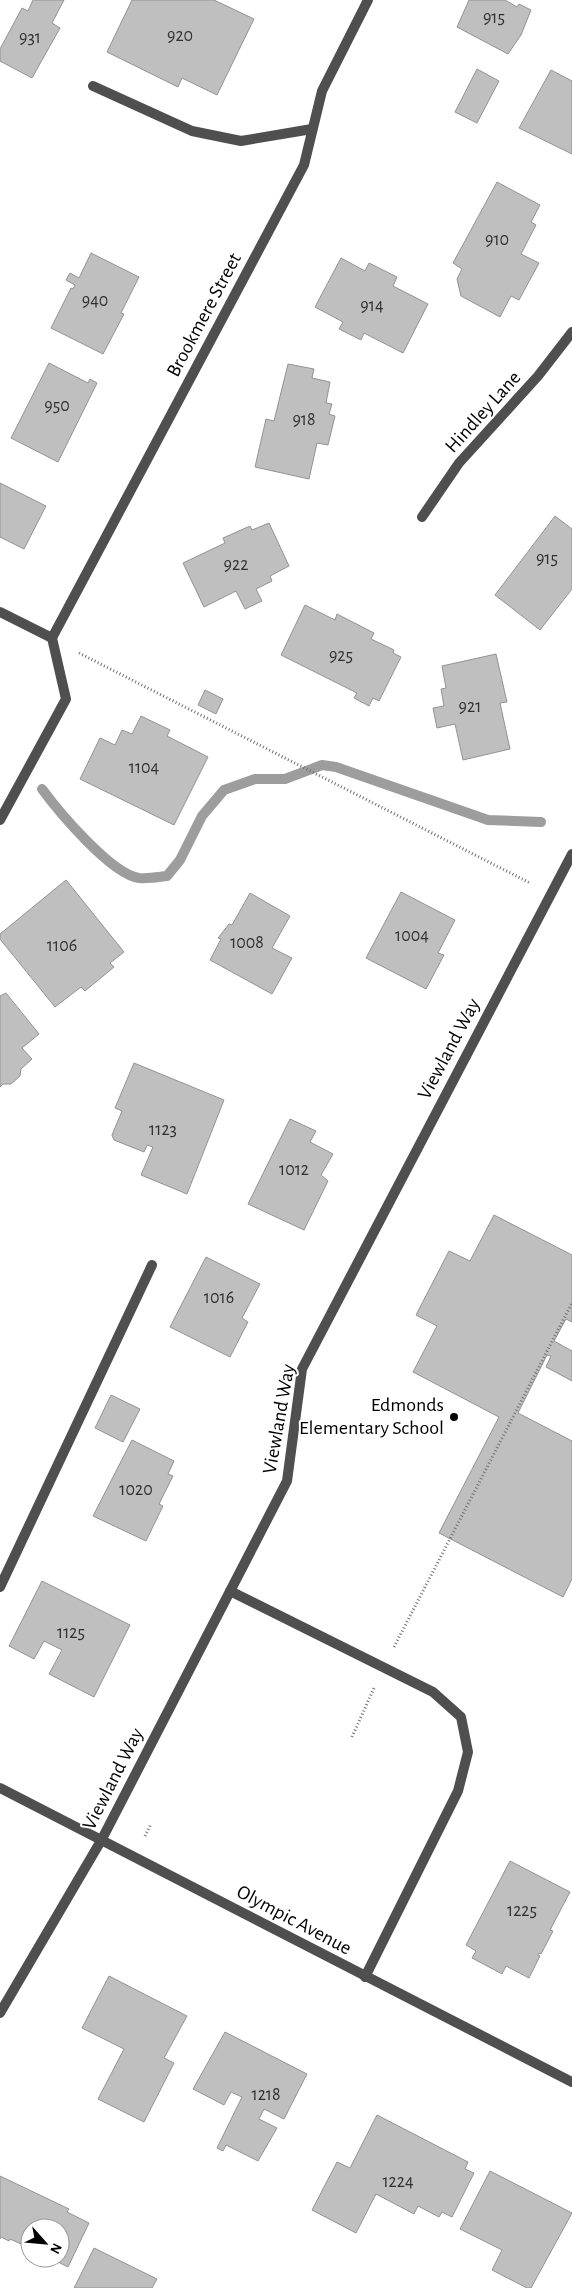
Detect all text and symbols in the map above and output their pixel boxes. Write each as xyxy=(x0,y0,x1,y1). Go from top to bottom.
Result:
house number: 915 xyxy=(483,9,505,27)
house number: 920 xyxy=(167,27,193,45)
house number: 931 xyxy=(19,29,41,47)
house number: 910 xyxy=(485,231,509,249)
street label: Brookmere Street xyxy=(163,249,245,380)
house number: 940 xyxy=(82,292,108,310)
house number: 914 xyxy=(360,297,384,315)
street label: Hindley Lane xyxy=(441,367,525,457)
house number: 950 xyxy=(44,397,70,415)
house number: 918 xyxy=(292,411,316,429)
house number: 915 xyxy=(536,550,558,568)
house number: 922 xyxy=(224,556,248,574)
house number: 925 xyxy=(329,647,353,665)
house number: 921 xyxy=(459,698,481,716)
house number: 1104 xyxy=(129,759,160,777)
house number: 1004 xyxy=(395,927,429,945)
house number: 1008 xyxy=(230,934,264,952)
house number: 1106 xyxy=(47,937,77,955)
street label: Viewland Way xyxy=(414,995,484,1103)
house number: 1123 xyxy=(149,1121,177,1139)
house number: 1012 xyxy=(279,1161,309,1179)
house number: 1016 xyxy=(204,1289,234,1307)
street label: Viewland Way xyxy=(260,1362,299,1475)
place label: Edmonds Elementary School xyxy=(299,1395,444,1438)
marker: Edmonds Elementary School xyxy=(448,1411,460,1423)
house number: 1020 xyxy=(119,1481,153,1499)
house number: 1125 xyxy=(57,1624,85,1642)
street label: Viewland Way xyxy=(79,1725,147,1833)
street label: Olympic Avenue xyxy=(233,1881,355,1959)
house number: 1225 xyxy=(507,1902,537,1920)
house number: 1218 xyxy=(251,2086,281,2104)
house number: 1224 xyxy=(382,2173,414,2191)
north arrow xyxy=(20,2218,70,2268)
text: N xyxy=(47,2241,64,2256)

